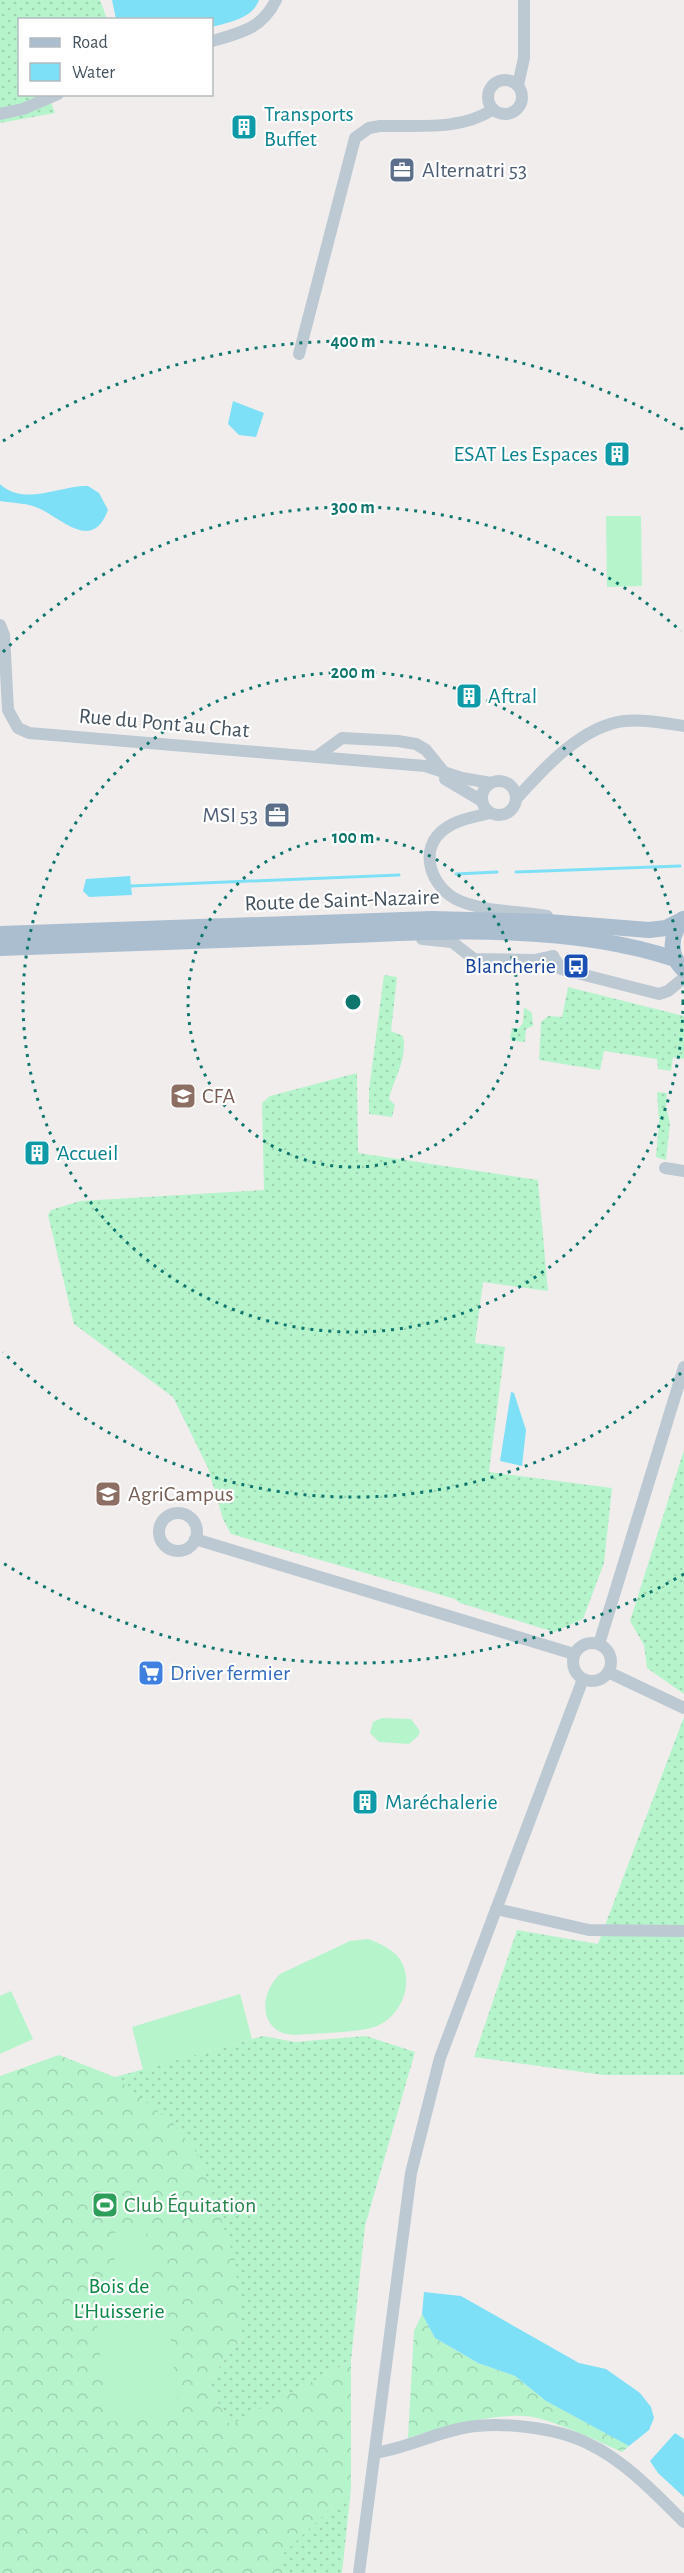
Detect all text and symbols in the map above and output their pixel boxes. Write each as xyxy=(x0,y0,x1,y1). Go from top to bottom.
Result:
legend xyxy=(18,18,213,96)
text: Road xyxy=(72,34,108,52)
text: Water xyxy=(72,64,115,82)
place label: Transports Buffet xyxy=(264,103,354,150)
building icon: Transports Buffet xyxy=(229,112,259,142)
office icon: Alternatri 53 xyxy=(387,155,417,185)
place label: Alternatri 53 xyxy=(422,159,527,181)
text: 400 m xyxy=(330,333,376,351)
building icon: ESAT Les Espaces xyxy=(602,439,632,469)
place label: ESAT Les Espaces xyxy=(454,443,598,465)
text: 300 m xyxy=(331,499,375,517)
text: 200 m xyxy=(331,664,375,682)
building icon: Aftral xyxy=(454,681,484,711)
place label: Aftral xyxy=(488,685,537,707)
street label: Rue du Pont au Chat xyxy=(78,705,250,741)
office icon: MSI 53 xyxy=(262,800,292,830)
place label: MSI 53 xyxy=(202,804,258,826)
text: 100 m xyxy=(332,829,374,847)
street label: Route de Saint-Nazaire xyxy=(244,886,440,914)
bus stop icon: Blancherie xyxy=(561,951,591,981)
place label: Blancherie xyxy=(465,955,556,977)
centre of rings xyxy=(343,992,363,1012)
school or university icon: CFA xyxy=(168,1081,198,1111)
place label: CFA xyxy=(202,1085,235,1107)
building icon: Accueil xyxy=(22,1138,52,1168)
place label: Accueil xyxy=(57,1142,118,1164)
school or university icon: AgriCampus xyxy=(93,1479,123,1509)
place label: AgriCampus xyxy=(128,1483,233,1505)
supermarket icon: Driver fermier xyxy=(136,1658,166,1688)
place label: Driver fermier xyxy=(170,1662,290,1684)
building icon: Maréchalerie xyxy=(350,1787,380,1817)
place label: Maréchalerie xyxy=(385,1791,498,1813)
sports icon: Club Équitation xyxy=(90,2190,120,2220)
place label: Club Équitation xyxy=(124,2193,256,2216)
park label: Bois de L'Huisserie xyxy=(73,2275,165,2322)

